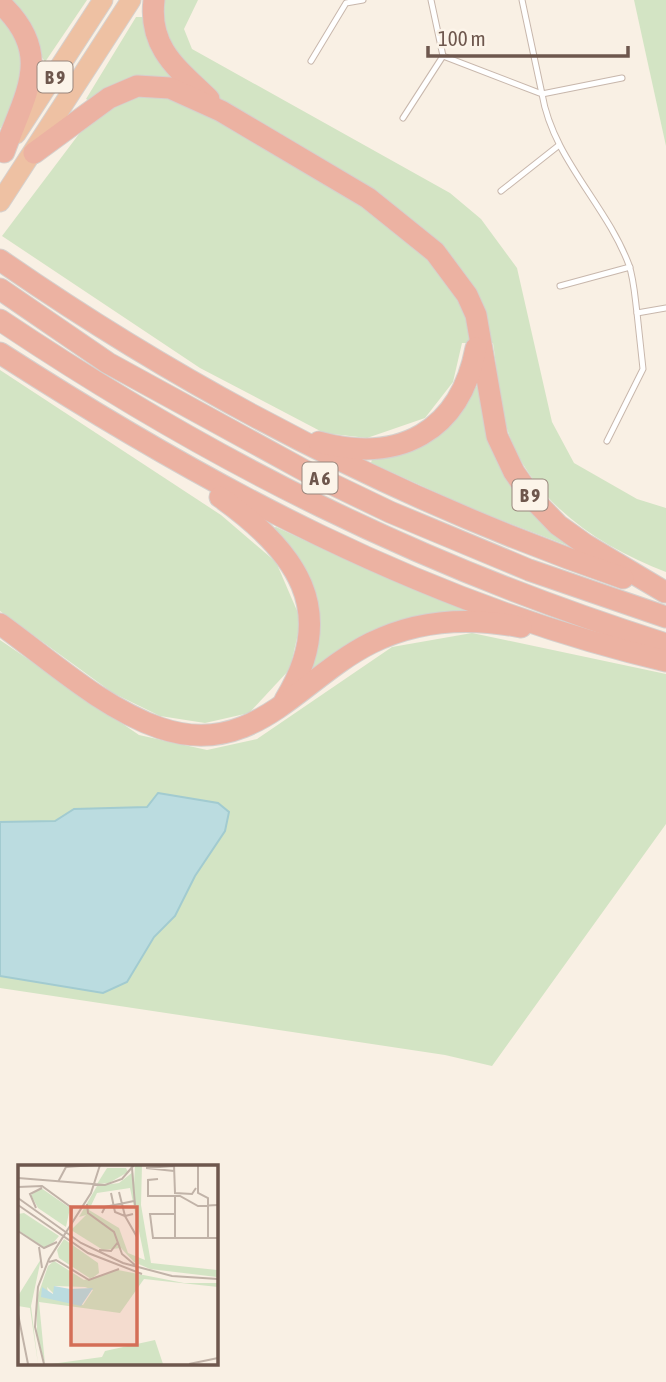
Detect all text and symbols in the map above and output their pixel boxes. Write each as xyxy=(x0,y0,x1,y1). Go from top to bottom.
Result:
scale bar xyxy=(428,14,628,58)
text: 100 m xyxy=(438,26,486,50)
road number: B 9 xyxy=(38,61,72,92)
road number: A 6 xyxy=(302,463,338,494)
road number: B 9 xyxy=(512,480,548,510)
inset map xyxy=(18,1165,217,1364)

